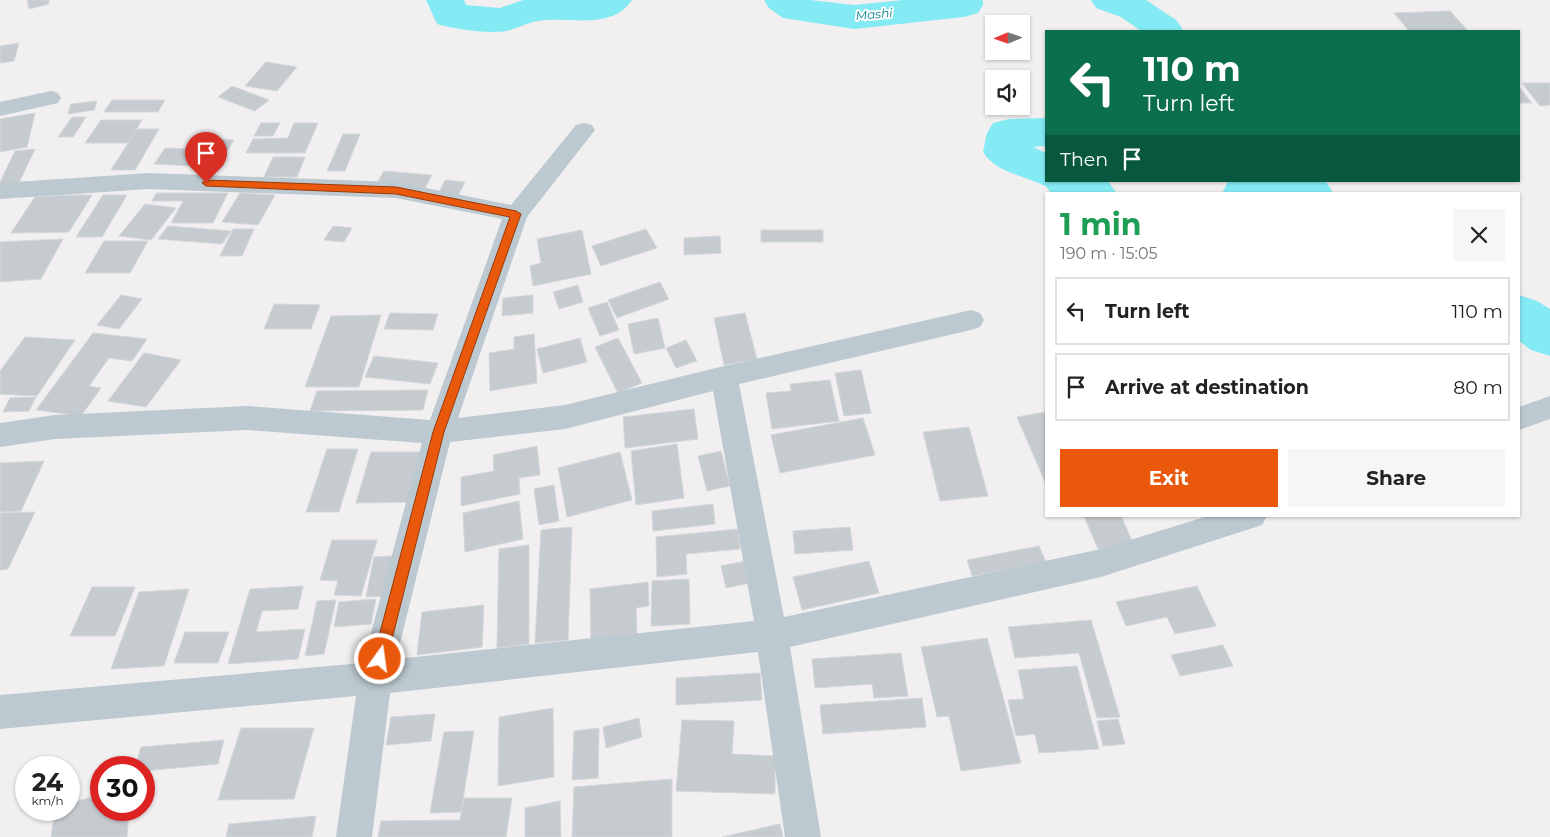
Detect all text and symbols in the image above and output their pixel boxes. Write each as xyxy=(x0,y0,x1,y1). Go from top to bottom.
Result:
water label: Mashi xyxy=(855,5,894,23)
north arrow xyxy=(985,15,1030,60)
map controls xyxy=(985,15,1030,115)
text: 110 m xyxy=(1143,47,1241,90)
icon: left xyxy=(1060,50,1125,115)
button: sound xyxy=(985,70,1030,115)
text: Turn left xyxy=(1143,90,1235,117)
pin xyxy=(185,132,227,183)
icon: arrive xyxy=(192,139,220,167)
icon: arrive xyxy=(1118,145,1146,173)
text: Then xyxy=(1060,148,1108,171)
text: 1 min xyxy=(1060,206,1141,243)
button: close xyxy=(1453,209,1505,261)
text: 190 m · 15:05 xyxy=(1060,244,1158,263)
icon: left xyxy=(1062,297,1090,325)
text: Turn left xyxy=(1105,300,1190,323)
text: 110 m xyxy=(1452,300,1503,323)
icon: arrive xyxy=(1062,373,1090,401)
text: Arrive at destination xyxy=(1105,376,1309,399)
text: 80 m xyxy=(1453,376,1503,399)
button: Exit xyxy=(1060,449,1278,507)
button: Share xyxy=(1288,449,1505,507)
position arrow xyxy=(353,632,405,684)
speed limit sign: 30 xyxy=(90,756,155,821)
text: 24 xyxy=(32,767,63,797)
text: km/h xyxy=(31,793,64,808)

